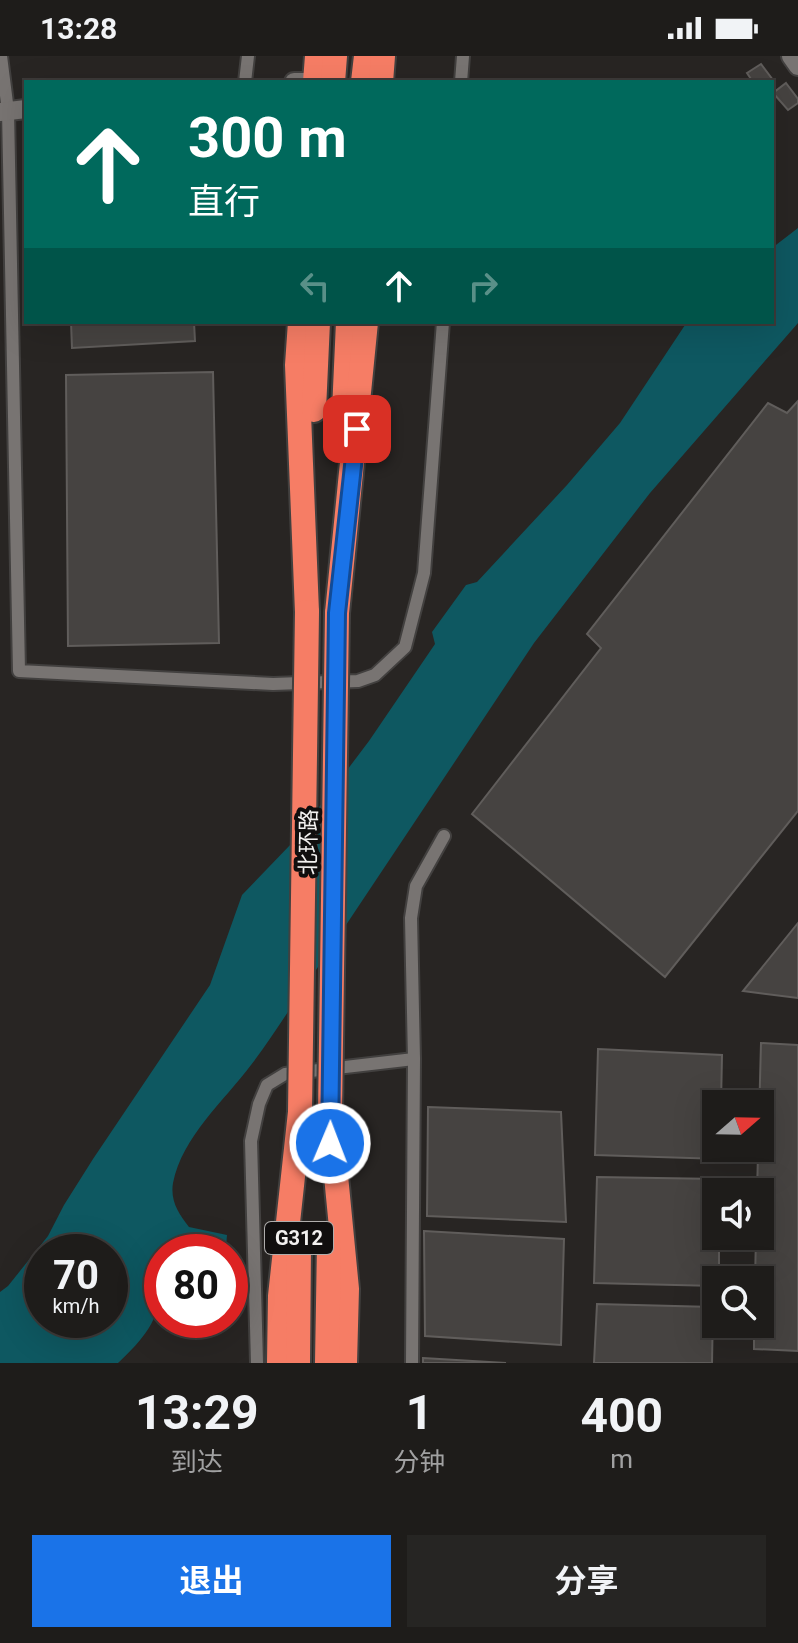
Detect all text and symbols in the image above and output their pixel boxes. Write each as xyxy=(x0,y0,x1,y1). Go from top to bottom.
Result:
text: 13:28 xyxy=(40,11,117,46)
text: 300 m xyxy=(188,105,347,171)
icon: ahead xyxy=(56,112,160,216)
text: 直行 xyxy=(188,181,260,223)
icon: left xyxy=(293,264,337,308)
icon: ahead xyxy=(377,264,421,308)
icon: right xyxy=(461,264,505,308)
pin xyxy=(323,395,391,463)
icon: arrive xyxy=(335,407,379,451)
street label: 北环路 xyxy=(295,809,322,875)
north arrow xyxy=(702,1090,774,1162)
map controls xyxy=(702,1090,774,1338)
position arrow xyxy=(288,1101,372,1185)
button: sound xyxy=(702,1178,774,1250)
road number: G312 xyxy=(265,1222,333,1254)
speed limit sign: 80 xyxy=(144,1234,248,1338)
text: 70 xyxy=(53,1252,99,1299)
button: search xyxy=(702,1266,774,1338)
text: km/h xyxy=(53,1294,99,1318)
text: 13:29 xyxy=(135,1384,259,1441)
text: 1 xyxy=(406,1384,433,1441)
text: 400 xyxy=(580,1387,663,1444)
text: m xyxy=(610,1444,633,1474)
text: 到达 xyxy=(171,1447,223,1477)
text: 分钟 xyxy=(394,1447,446,1477)
button: 退出 xyxy=(32,1535,391,1627)
button: 分享 xyxy=(407,1535,766,1627)

